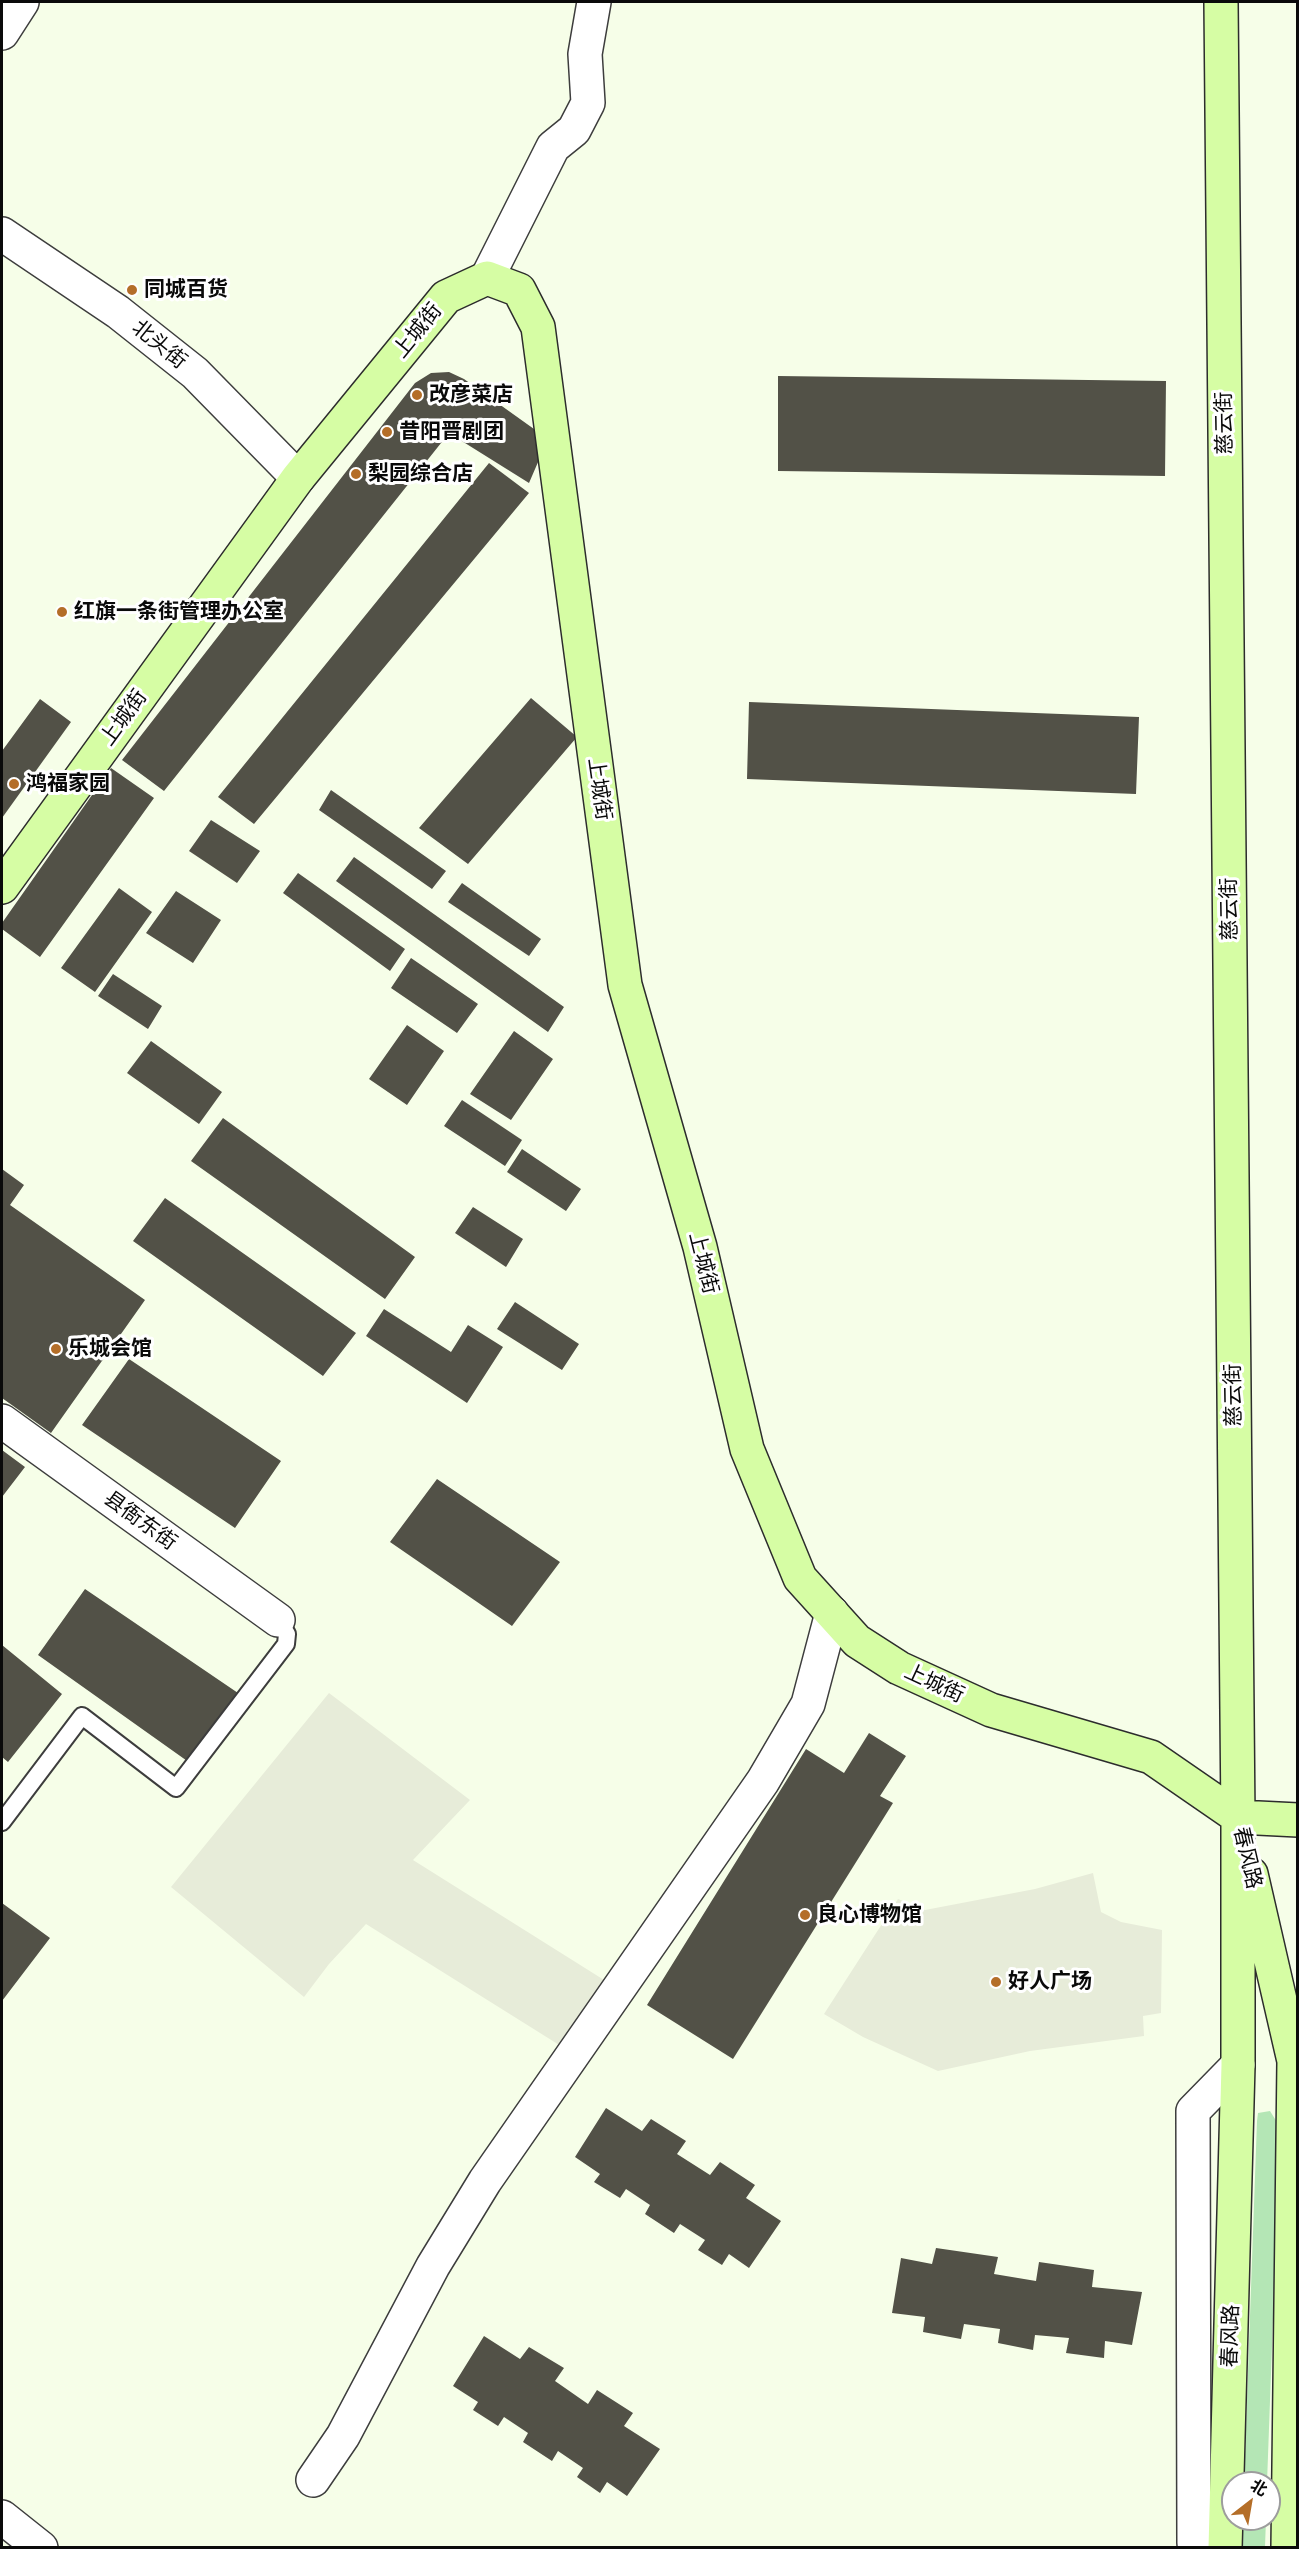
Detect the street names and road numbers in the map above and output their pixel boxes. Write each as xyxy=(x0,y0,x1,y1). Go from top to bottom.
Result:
street label: 上城街 xyxy=(388,299,448,363)
street label: 北头街 xyxy=(127,315,191,375)
street label: 慈云街 xyxy=(1212,391,1238,455)
street label: 上城街 xyxy=(95,685,153,751)
street label: 上城街 xyxy=(582,756,616,822)
street label: 慈云街 xyxy=(1217,877,1243,941)
street label: 上城街 xyxy=(683,1229,723,1297)
street label: 慈云街 xyxy=(1221,1363,1247,1427)
street label: 县衙东街 xyxy=(99,1486,181,1556)
street label: 上城街 xyxy=(900,1659,968,1709)
street label: 春风路 xyxy=(1228,1824,1266,1892)
street label: 春风路 xyxy=(1217,2304,1245,2368)

